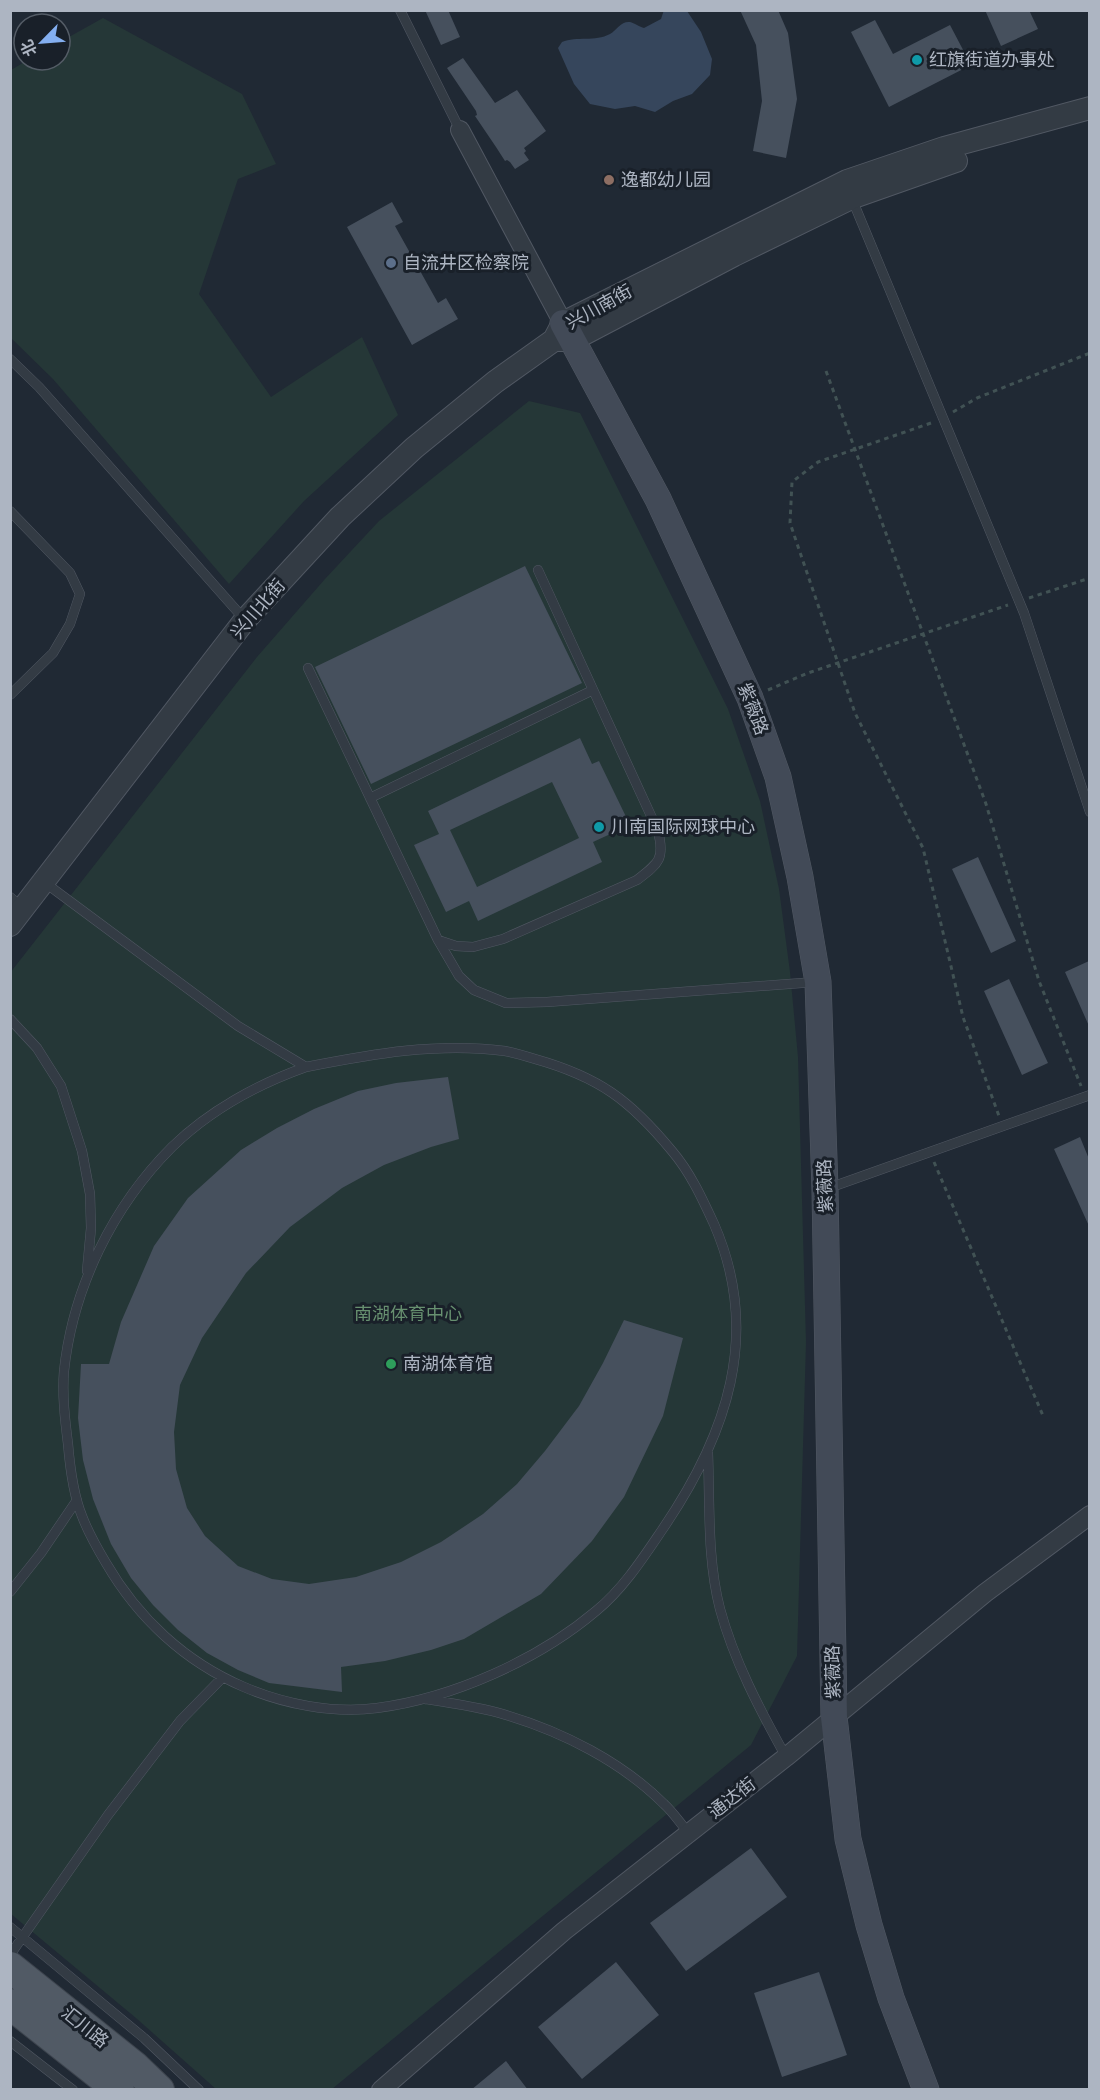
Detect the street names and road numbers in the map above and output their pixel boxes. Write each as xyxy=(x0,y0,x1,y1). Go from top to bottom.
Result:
street label: 兴川南街 xyxy=(562,280,636,334)
street label: 兴川北街 xyxy=(226,575,290,643)
street label: 紫薇路 xyxy=(733,680,773,738)
street label: 紫薇路 xyxy=(813,1159,837,1213)
street label: 紫薇路 xyxy=(822,1645,844,1699)
street label: 通达街 xyxy=(704,1773,760,1823)
street label: 汇川路 xyxy=(57,2001,113,2053)

